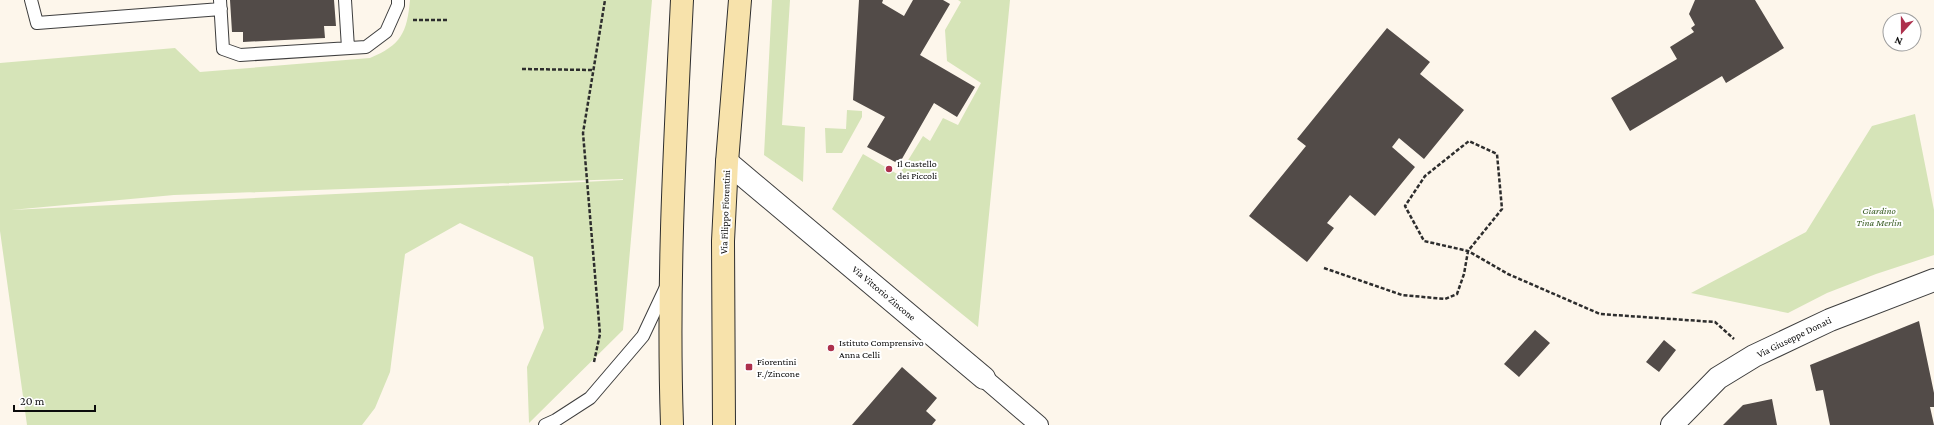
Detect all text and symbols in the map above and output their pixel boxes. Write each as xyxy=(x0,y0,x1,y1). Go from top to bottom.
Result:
north arrow xyxy=(1882,12,1922,52)
text: N xyxy=(1892,34,1904,48)
place label: Il Castello dei Piccoli xyxy=(897,158,938,181)
marker: Il Castello dei Piccoli xyxy=(884,164,894,174)
street label: Via Filippo Fiorentini xyxy=(718,169,732,254)
park label: Giardino Tina Merlin xyxy=(1856,205,1902,228)
street label: Via Vittorio Zincone xyxy=(850,263,918,323)
street label: Via Giuseppe Donati xyxy=(1755,314,1833,360)
place label: Istituto Comprensivo Anna Celli xyxy=(839,337,924,360)
marker: Istituto Comprensivo Anna Celli xyxy=(826,343,836,353)
place label: Fiorentini F./Zincone xyxy=(757,356,800,379)
marker: Fiorentini F./Zincone xyxy=(744,362,754,372)
scale bar xyxy=(14,387,95,413)
text: 20 m xyxy=(20,394,45,408)

